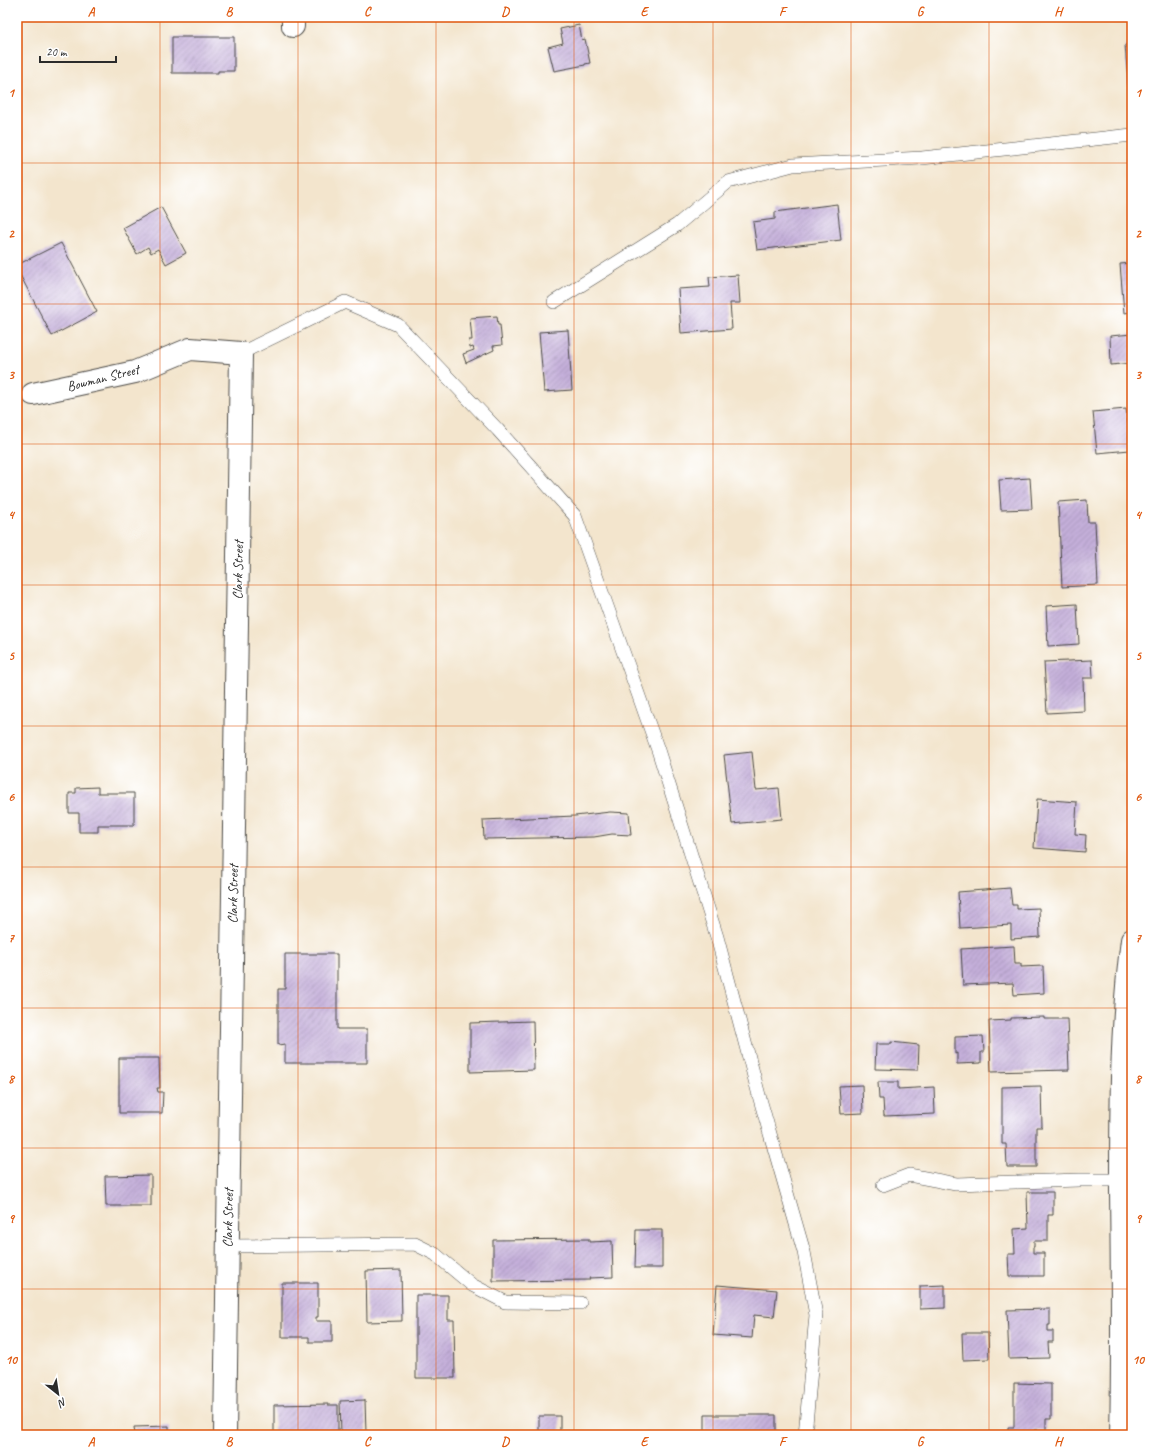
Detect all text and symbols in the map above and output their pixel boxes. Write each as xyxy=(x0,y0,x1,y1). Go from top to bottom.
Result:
text: A xyxy=(88,4,96,20)
text: B xyxy=(226,4,234,20)
text: C xyxy=(364,4,372,20)
text: D xyxy=(501,4,510,20)
text: E xyxy=(641,4,650,20)
text: F xyxy=(779,4,788,20)
text: G xyxy=(917,4,925,20)
text: H xyxy=(1054,4,1064,20)
scale bar xyxy=(40,38,116,64)
text: 20 m xyxy=(46,44,68,60)
text: 1 xyxy=(8,85,16,101)
text: 1 xyxy=(1135,85,1143,101)
text: 2 xyxy=(8,226,15,242)
text: 2 xyxy=(1135,226,1142,242)
street label: Bowman Street xyxy=(65,360,143,395)
text: 3 xyxy=(8,367,15,383)
text: 3 xyxy=(1135,367,1142,383)
text: 4 xyxy=(8,507,16,523)
text: 4 xyxy=(1135,507,1143,523)
street label: Clark Street xyxy=(229,538,247,600)
text: 5 xyxy=(8,648,15,664)
text: 5 xyxy=(1135,648,1142,664)
text: 6 xyxy=(8,789,15,805)
text: 6 xyxy=(1135,789,1142,805)
street label: Clark Street xyxy=(224,862,242,924)
text: 7 xyxy=(8,930,15,946)
text: 7 xyxy=(1135,930,1142,946)
text: 8 xyxy=(8,1071,16,1087)
text: 8 xyxy=(1135,1071,1143,1087)
street label: Clark Street xyxy=(219,1186,237,1248)
text: 9 xyxy=(8,1211,15,1227)
text: 9 xyxy=(1135,1211,1142,1227)
text: 10 xyxy=(5,1352,18,1368)
text: 10 xyxy=(1132,1352,1145,1368)
north arrow xyxy=(38,1374,78,1414)
text: N xyxy=(55,1395,69,1412)
text: A xyxy=(88,1434,96,1450)
text: B xyxy=(226,1434,234,1450)
text: C xyxy=(364,1434,372,1450)
text: D xyxy=(501,1434,510,1450)
text: E xyxy=(641,1434,650,1450)
text: F xyxy=(779,1434,788,1450)
text: G xyxy=(917,1434,925,1450)
text: H xyxy=(1054,1434,1064,1450)

